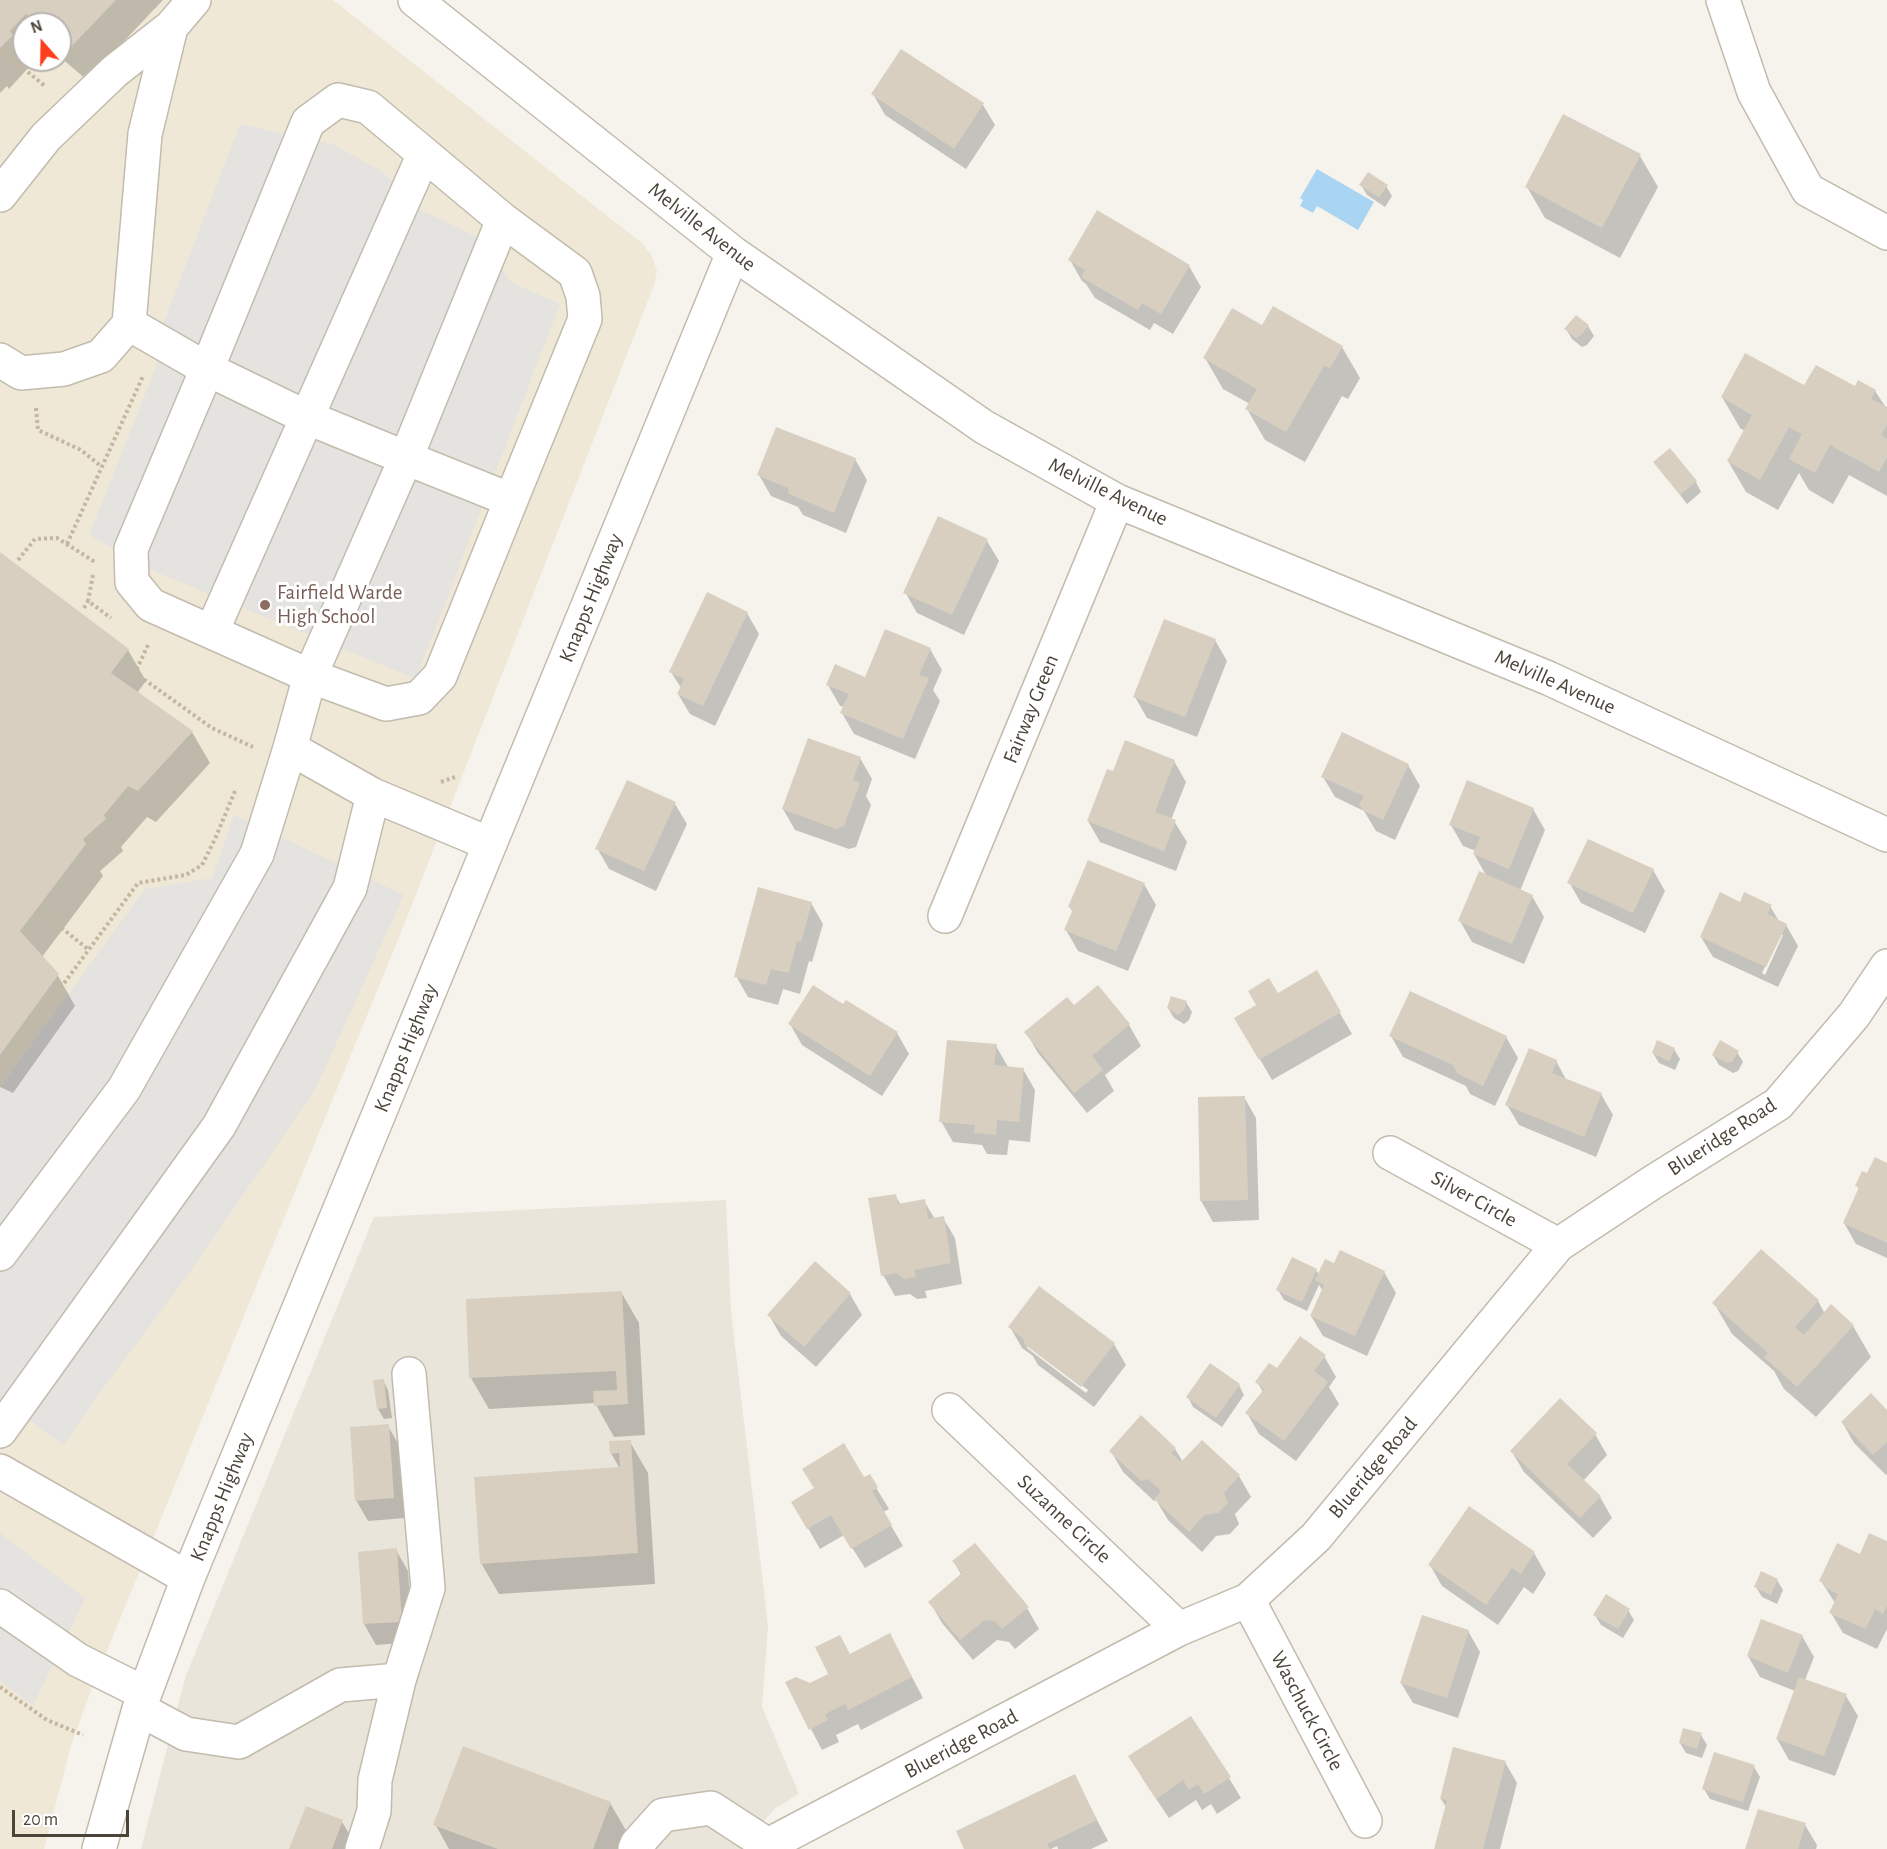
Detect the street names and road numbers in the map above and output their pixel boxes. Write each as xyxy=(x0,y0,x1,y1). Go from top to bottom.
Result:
street label: Melville Avenue xyxy=(643,177,761,277)
street label: Melville Avenue xyxy=(1044,452,1172,532)
street label: Knapps Highway xyxy=(554,530,628,666)
street label: Melville Avenue xyxy=(1491,644,1619,720)
street label: Fairway Green xyxy=(998,651,1064,767)
street label: Knapps Highway xyxy=(369,980,443,1116)
street label: Blueridge Road xyxy=(1663,1092,1781,1182)
street label: Silver Circle xyxy=(1427,1165,1521,1233)
street label: Blueridge Road xyxy=(1323,1412,1423,1524)
street label: Knapps Highway xyxy=(185,1429,259,1565)
street label: Suzanne Circle xyxy=(1012,1469,1116,1569)
street label: Waschuck Circle xyxy=(1265,1647,1349,1775)
street label: Blueridge Road xyxy=(900,1704,1022,1784)

